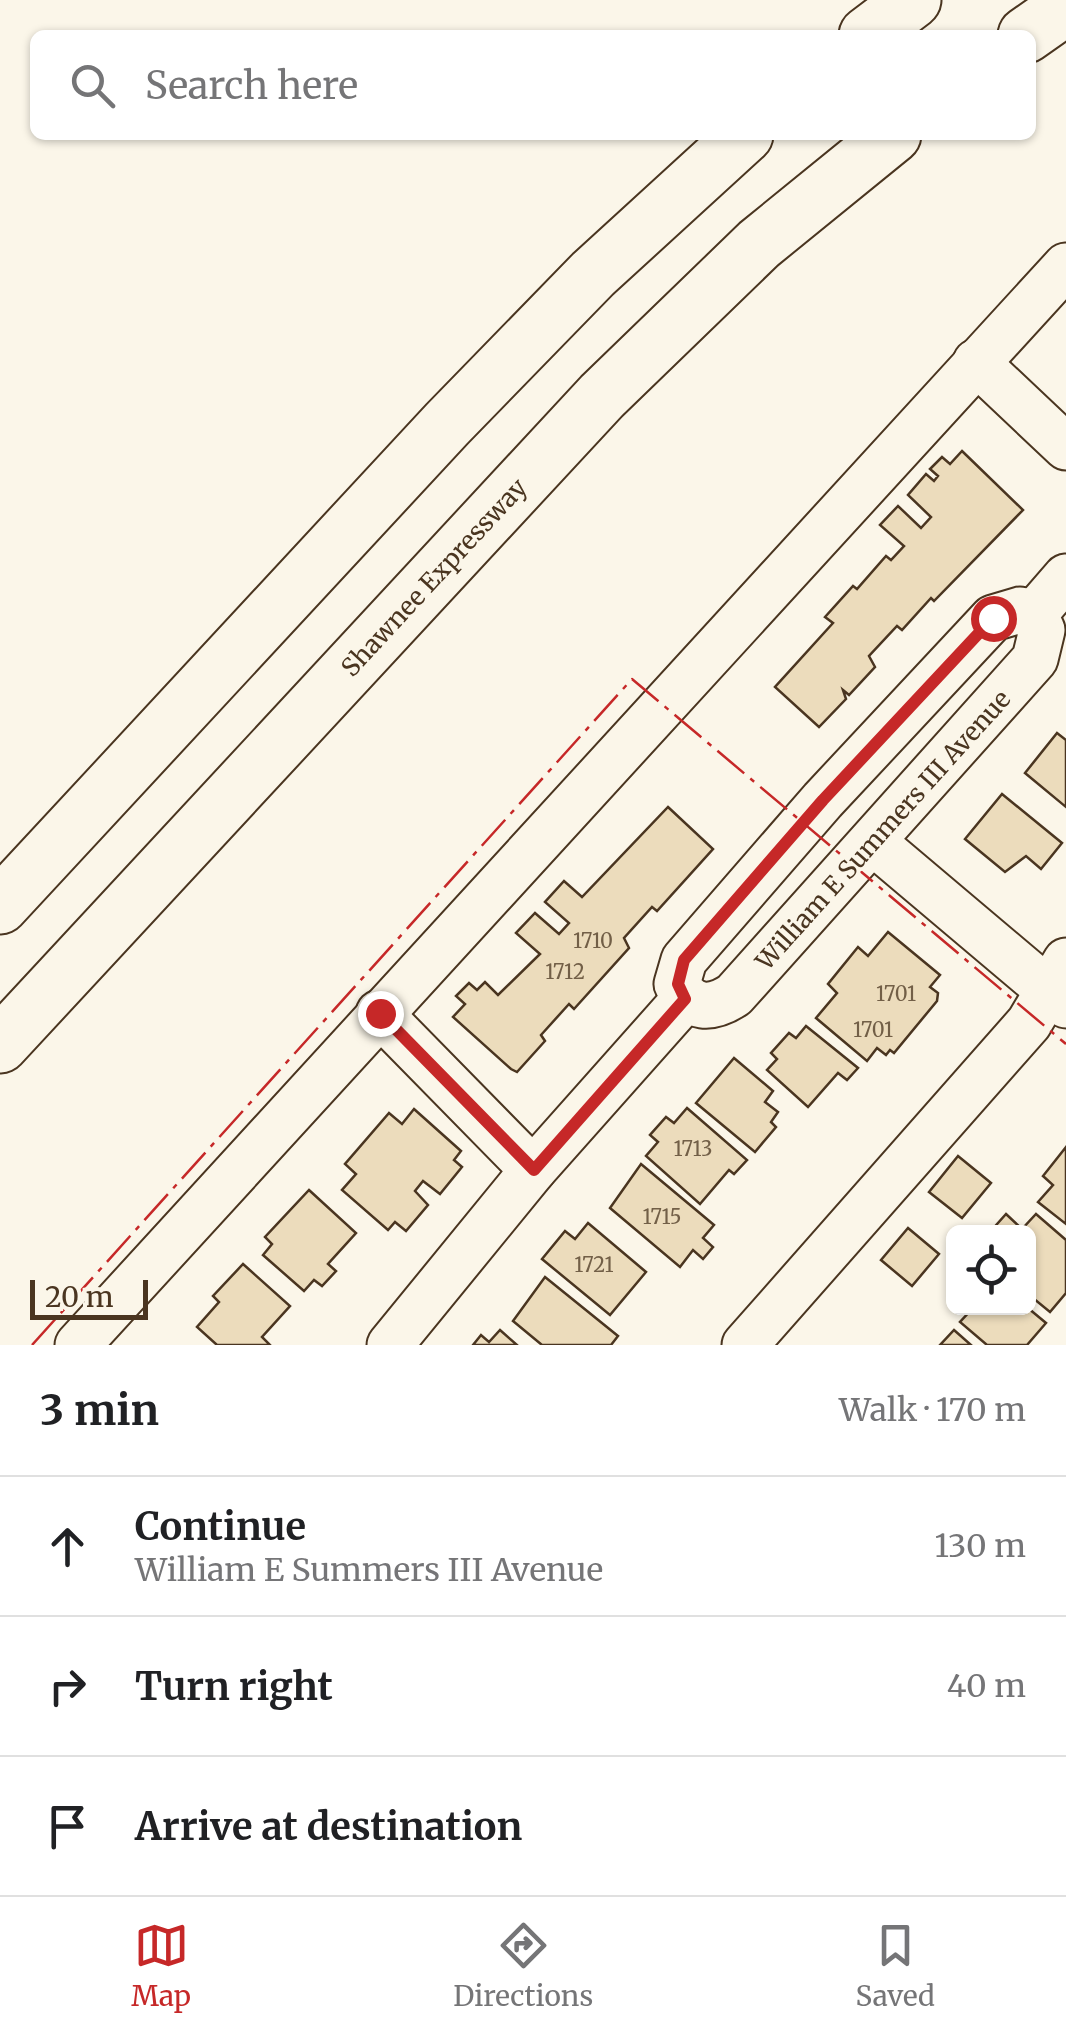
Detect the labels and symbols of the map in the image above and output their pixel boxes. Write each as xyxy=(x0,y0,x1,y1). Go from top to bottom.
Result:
street label: Shawnee Expressway xyxy=(334,471,534,683)
route start xyxy=(971,596,1017,642)
street label: William E Summers III Avenue xyxy=(748,683,1017,977)
house number: 1710 xyxy=(573,928,613,953)
house number: 1712 xyxy=(545,959,585,984)
house number: 1701 xyxy=(876,981,916,1006)
route end xyxy=(358,991,404,1037)
house number: 1701 xyxy=(853,1017,893,1042)
house number: 1713 xyxy=(674,1136,712,1161)
house number: 1715 xyxy=(643,1204,681,1229)
house number: 1721 xyxy=(574,1252,614,1277)
scale bar xyxy=(30,1275,148,1320)

